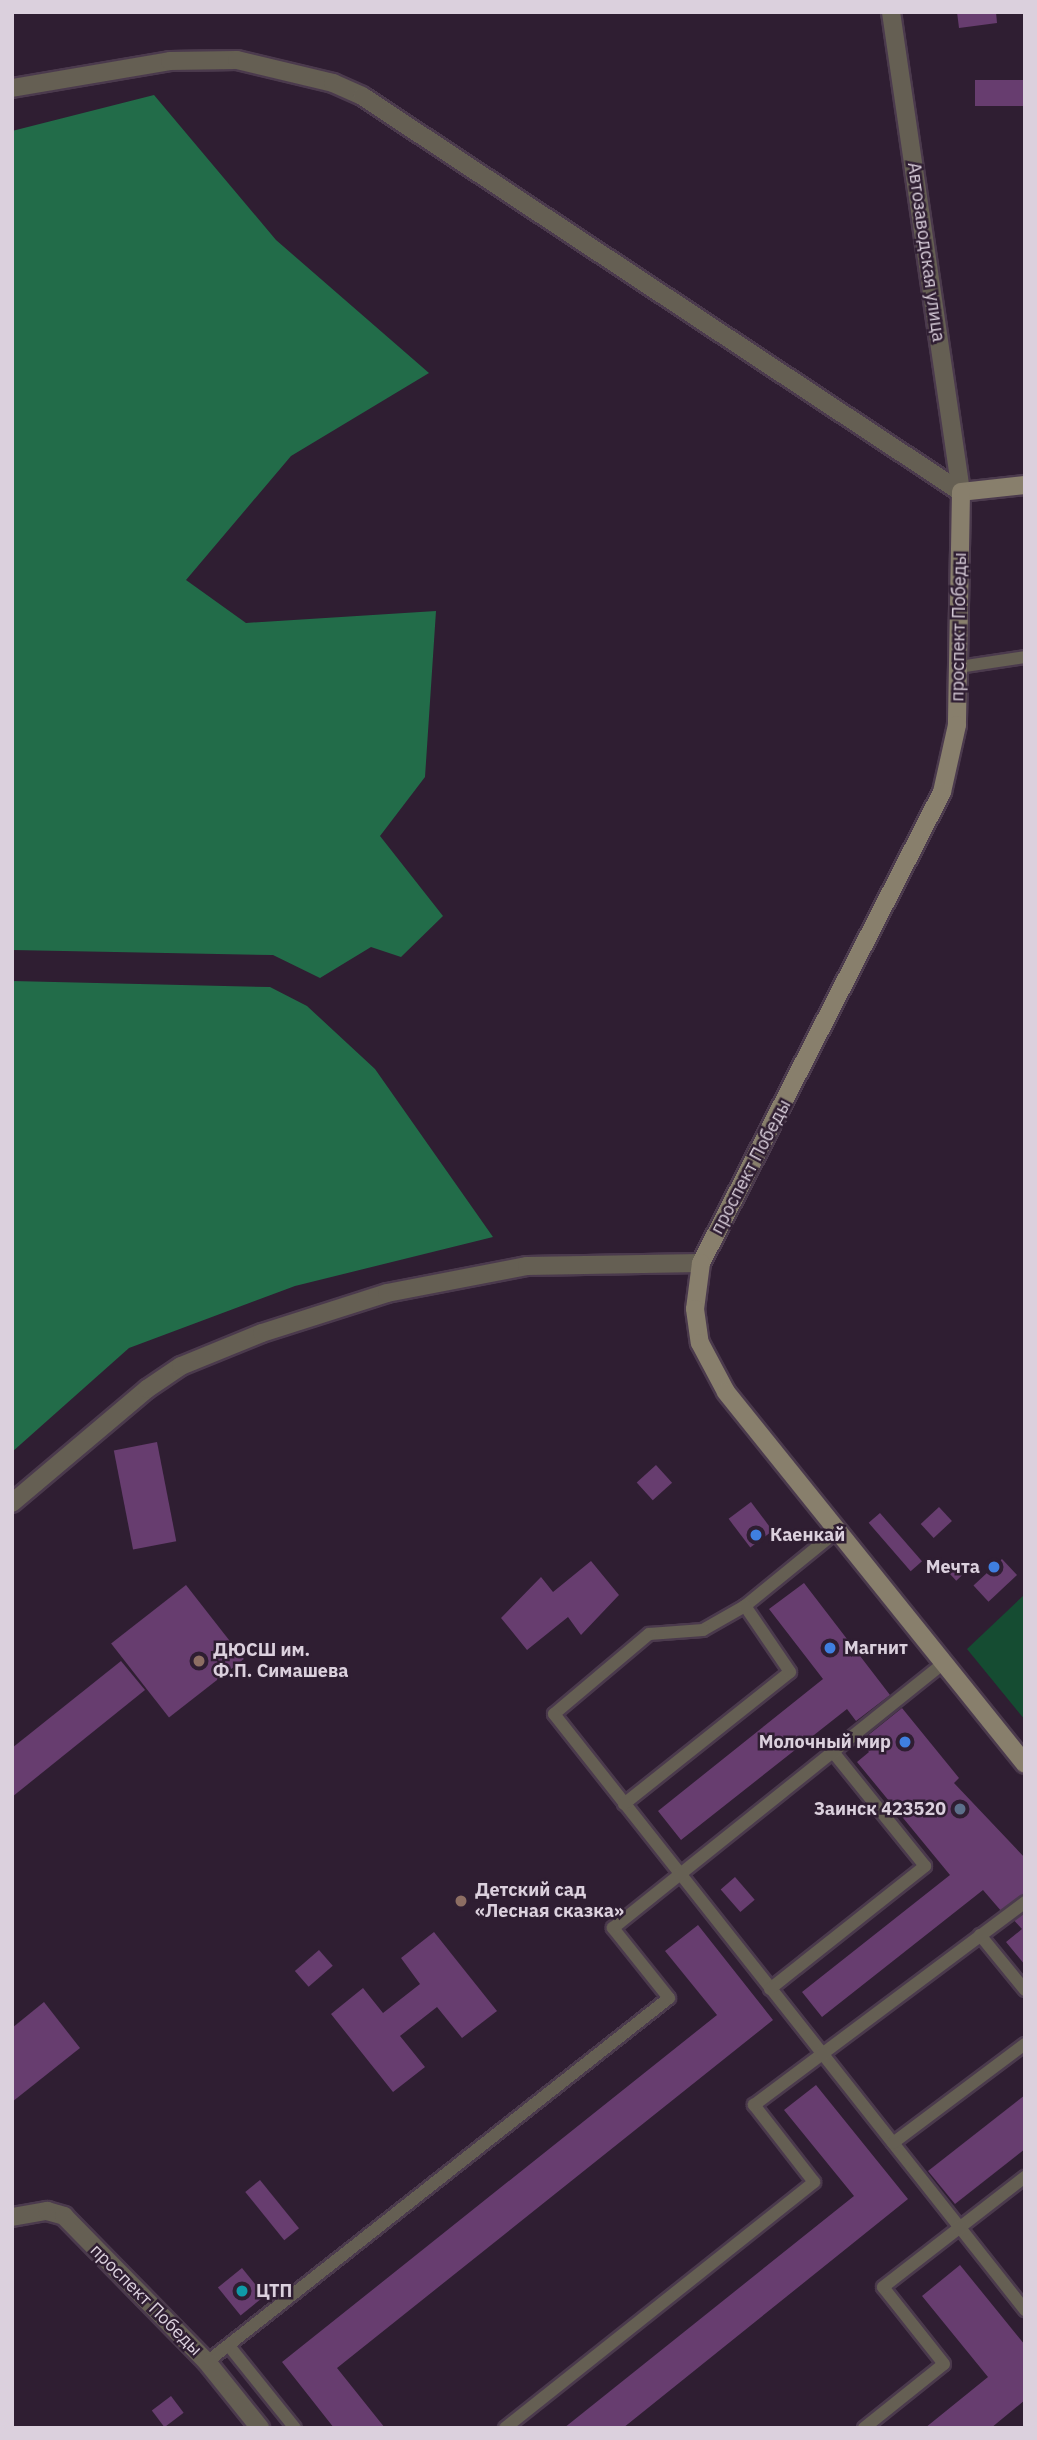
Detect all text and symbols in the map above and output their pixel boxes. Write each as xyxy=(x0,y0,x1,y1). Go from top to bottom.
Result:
street label: Автозаводская улица xyxy=(903,161,949,343)
street label: проспект Победы xyxy=(947,552,971,702)
street label: проспект Победы xyxy=(706,1096,796,1238)
place label: Каенкай xyxy=(770,1524,845,1546)
marker: Каенкай xyxy=(748,1527,764,1543)
place label: Мечта xyxy=(926,1556,980,1578)
marker: Мечта xyxy=(986,1559,1002,1575)
place label: Магнит xyxy=(844,1637,908,1659)
place label: ДЮСШ им. Ф.П. Симашева xyxy=(213,1640,349,1682)
marker: Магнит xyxy=(822,1640,838,1656)
marker: ДЮСШ им. Ф.П. Симашева xyxy=(191,1653,207,1669)
place label: Молочный мир xyxy=(759,1731,891,1753)
marker: Молочный мир xyxy=(897,1734,913,1750)
place label: Заинск 423520 xyxy=(814,1798,946,1820)
marker: Заинск 423520 xyxy=(952,1801,968,1817)
place label: Детский сад «Лесная сказка» xyxy=(475,1880,624,1923)
marker: Детский сад «Лесная сказка» xyxy=(453,1893,469,1909)
street label: проспект Победы xyxy=(86,2240,206,2360)
place label: ЦТП xyxy=(256,2280,292,2302)
marker: ЦТП xyxy=(234,2283,250,2299)

